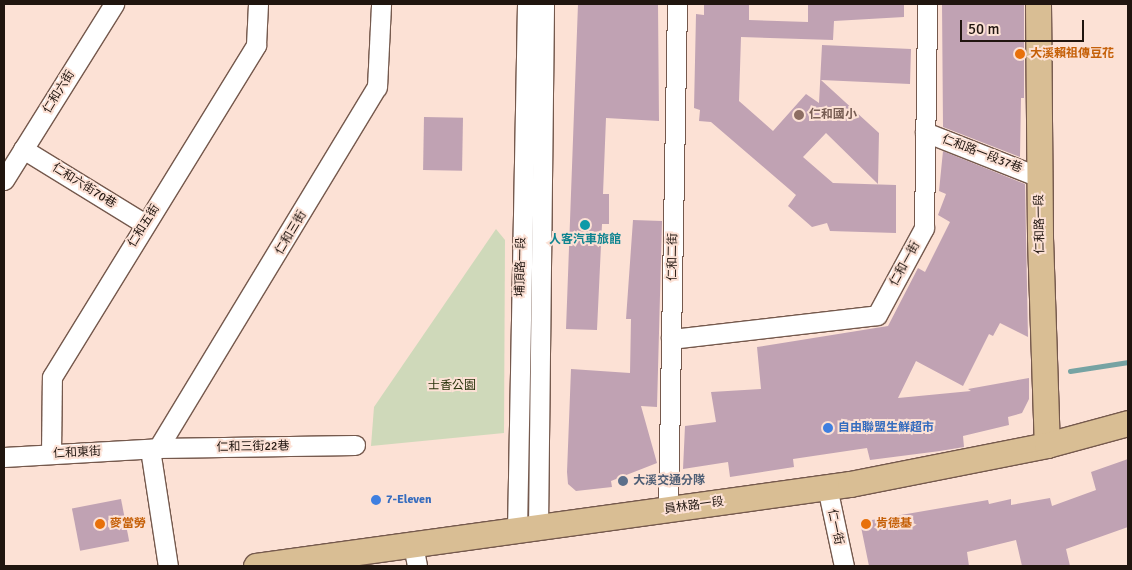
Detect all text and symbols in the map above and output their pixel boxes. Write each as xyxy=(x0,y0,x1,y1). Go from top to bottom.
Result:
scale bar xyxy=(962,10,1086,42)
text: 50 m xyxy=(968,20,999,38)
place label: 大溪賴祖傳豆花 xyxy=(1030,47,1114,61)
marker: 大溪賴祖傳豆花 xyxy=(1014,48,1026,60)
street label: 仁和六街 xyxy=(40,68,78,116)
place label: 仁和國小 xyxy=(809,108,857,122)
marker: 仁和國小 xyxy=(793,109,805,121)
street label: 仁和路一段37巷 xyxy=(940,132,1024,176)
street label: 仁和六街70巷 xyxy=(49,161,119,211)
street label: 仁和路一段 xyxy=(1032,194,1048,254)
street label: 仁和五街 xyxy=(125,202,163,250)
street label: 仁和三街 xyxy=(272,209,310,257)
marker: 人客汽車旅館 xyxy=(579,219,591,231)
place label: 人客汽車旅館 xyxy=(549,233,621,247)
street label: 仁和二街 xyxy=(665,233,681,281)
street label: 埔頂路一段 xyxy=(513,237,529,297)
street label: 仁和一街 xyxy=(887,240,923,288)
park label: 士香公園 xyxy=(428,379,476,393)
place label: 自由聯盟生鮮超市 xyxy=(838,421,934,435)
marker: 自由聯盟生鮮超市 xyxy=(822,422,834,434)
street label: 仁和三街22巷 xyxy=(216,439,290,455)
street label: 仁和東街 xyxy=(53,445,101,461)
place label: 大溪交通分隊 xyxy=(633,474,705,488)
marker: 大溪交通分隊 xyxy=(617,475,629,487)
place label: 7-Eleven xyxy=(386,493,432,507)
marker: 7-Eleven xyxy=(370,494,382,506)
street label: 員林路一段 xyxy=(663,495,725,517)
street label: 仁一街 xyxy=(824,508,846,546)
place label: 麥當勞 xyxy=(110,517,146,531)
place label: 肯德基 xyxy=(876,517,912,531)
marker: 麥當勞 xyxy=(94,518,106,530)
marker: 肯德基 xyxy=(860,518,872,530)

